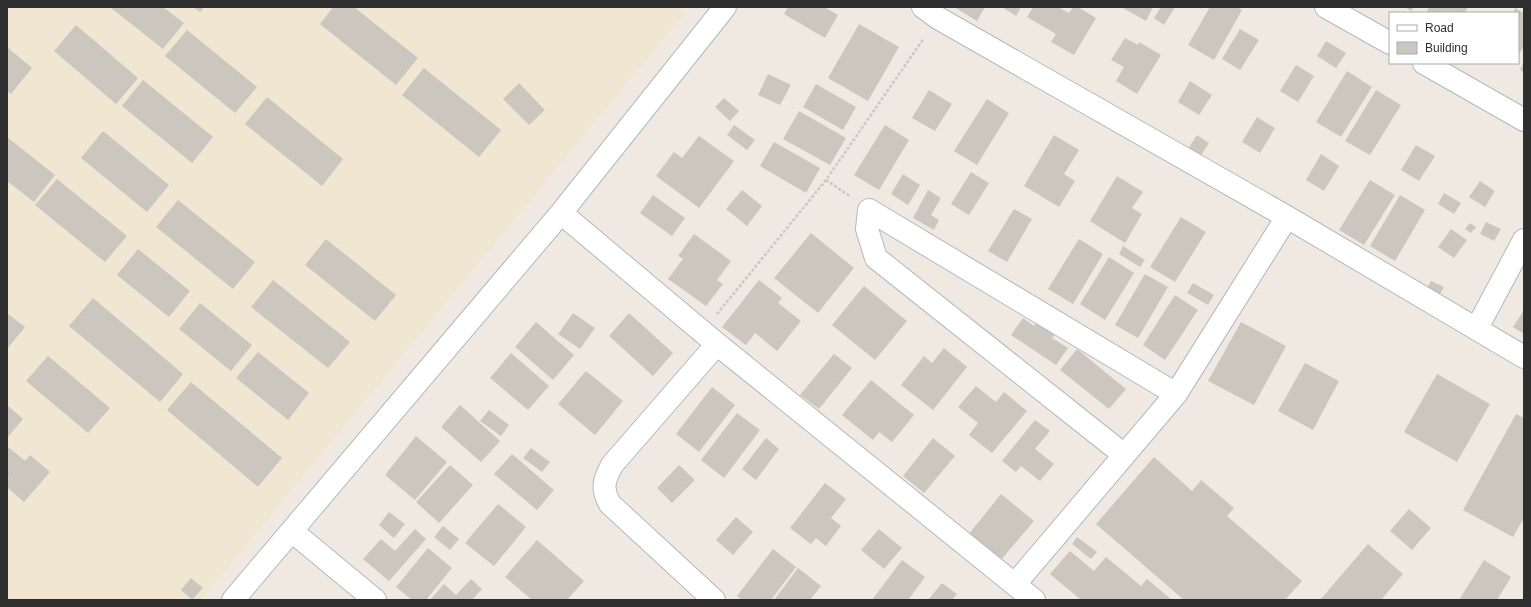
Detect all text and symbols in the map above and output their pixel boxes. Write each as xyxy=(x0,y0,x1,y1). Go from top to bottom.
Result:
legend xyxy=(1389,12,1519,64)
text: Road xyxy=(1425,21,1454,35)
text: Building xyxy=(1425,41,1468,55)

